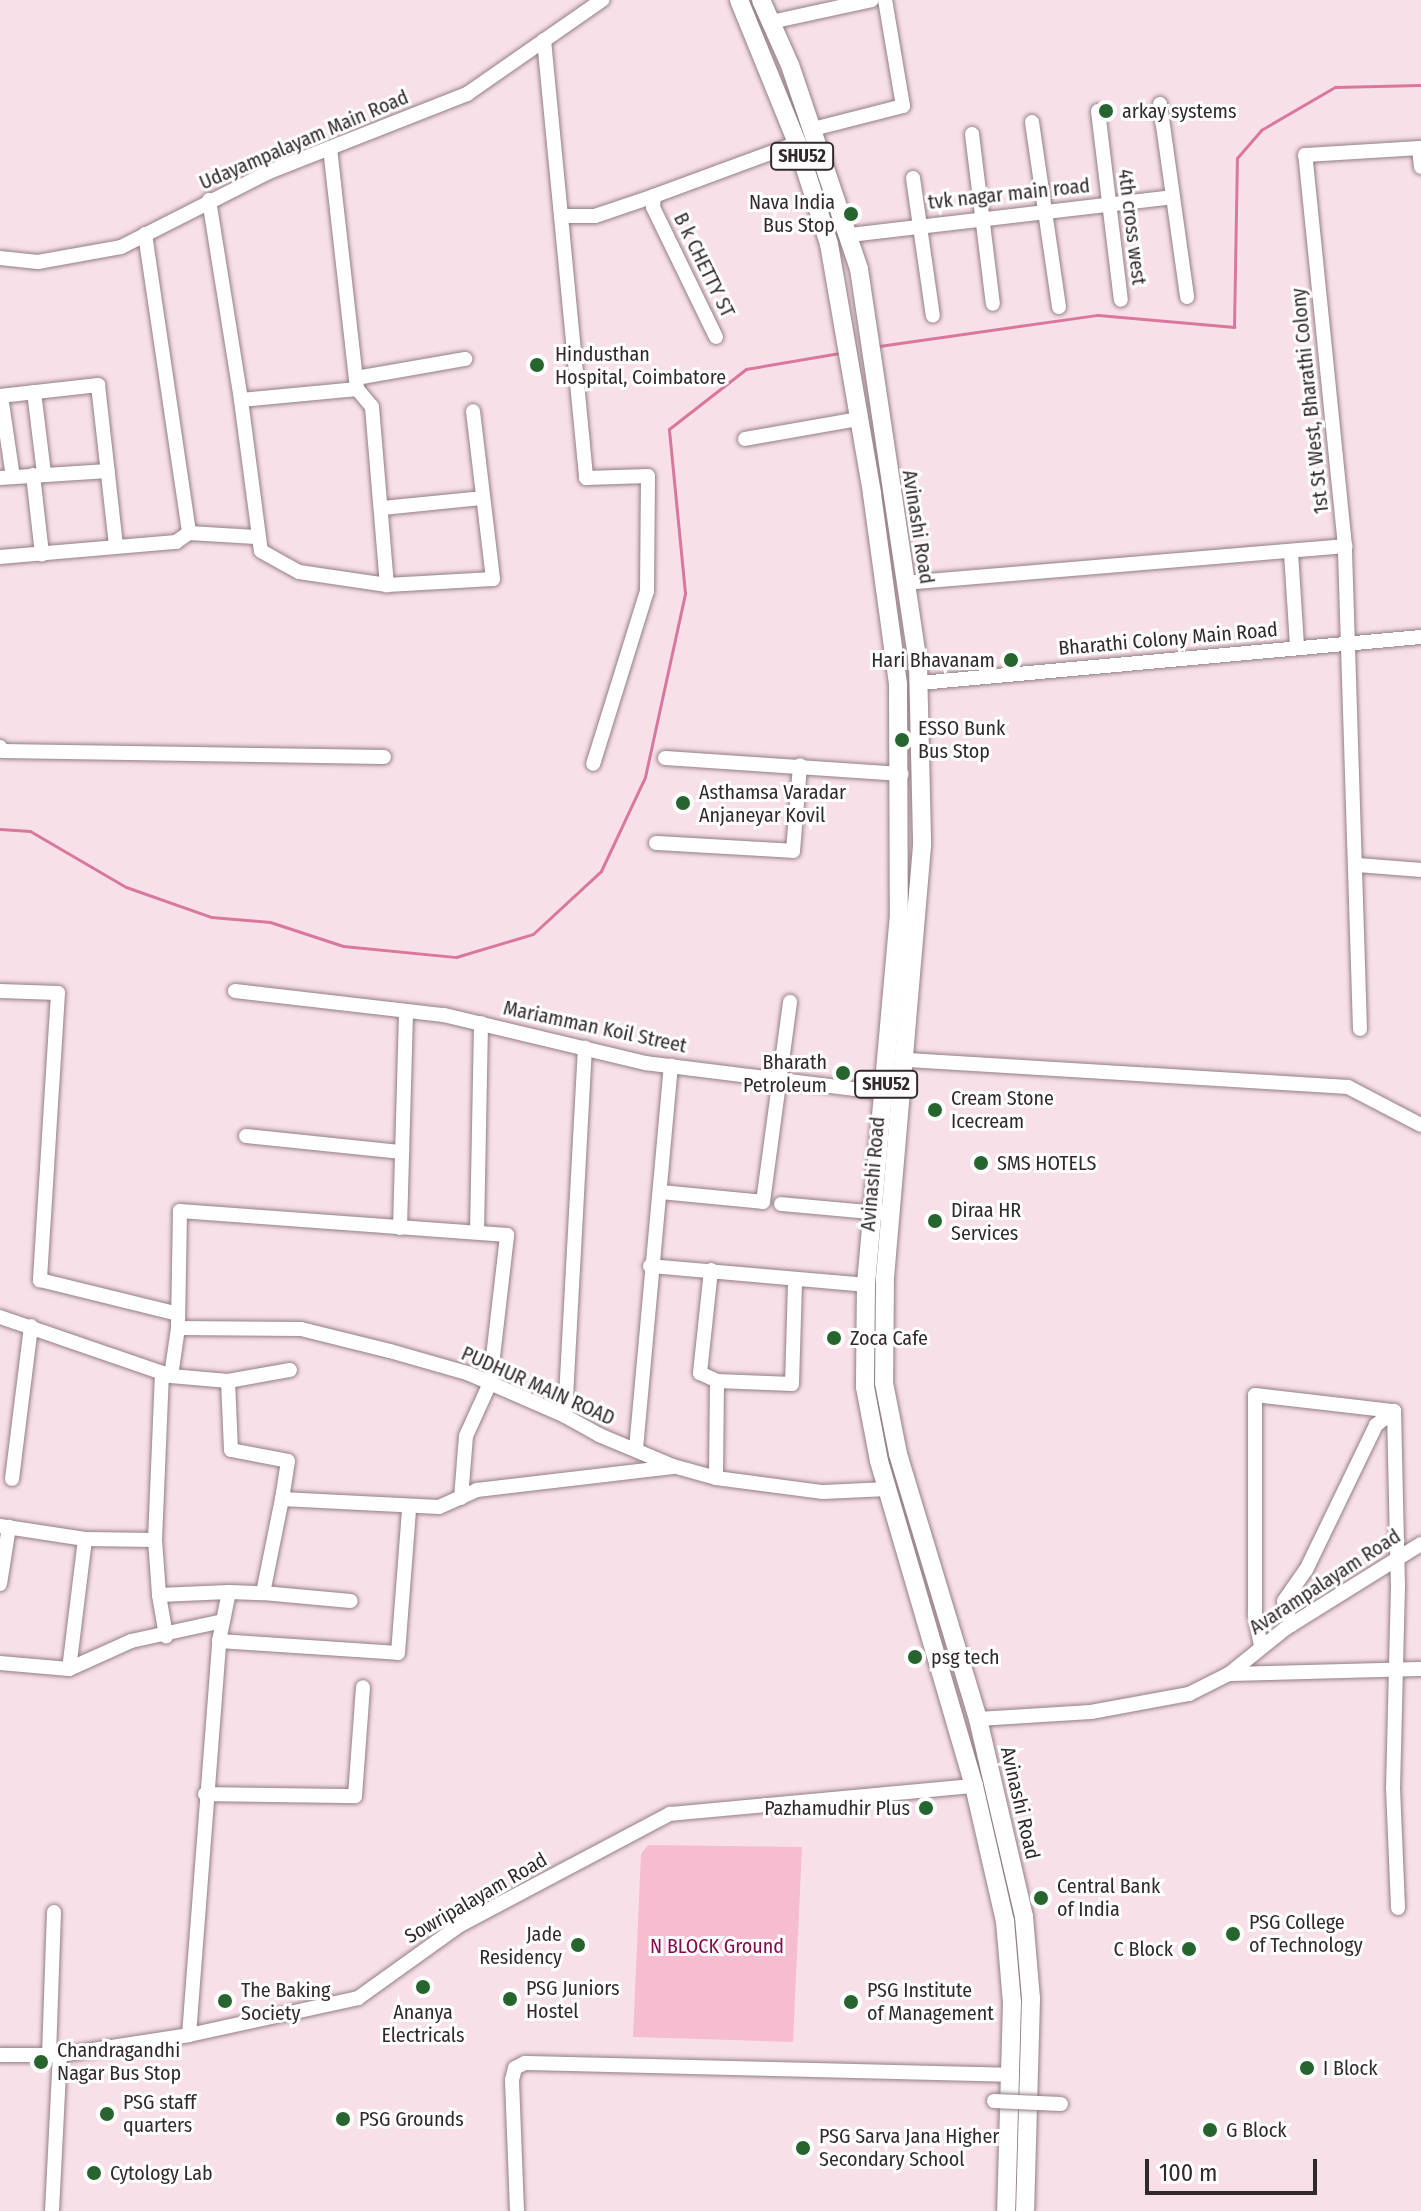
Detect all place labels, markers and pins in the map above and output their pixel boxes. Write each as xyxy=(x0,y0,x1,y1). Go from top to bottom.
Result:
place label: arkay systems xyxy=(1122,99,1237,123)
marker: arkay systems xyxy=(1097,102,1115,120)
place label: Nava India Bus Stop xyxy=(749,190,835,237)
marker: Nava India Bus Stop xyxy=(842,205,860,223)
place label: Hindusthan Hospital, Coimbatore xyxy=(555,342,726,389)
marker: Hindusthan Hospital, Coimbatore xyxy=(526,354,548,376)
place label: Hari Bhavanam xyxy=(871,648,995,672)
marker: Hari Bhavanam xyxy=(1002,651,1020,669)
place label: ESSO Bunk Bus Stop xyxy=(918,716,1005,763)
marker: ESSO Bunk Bus Stop xyxy=(893,731,911,749)
place label: Asthamsa Varadar Anjaneyar Kovil xyxy=(699,780,846,827)
marker: Asthamsa Varadar Anjaneyar Kovil xyxy=(674,794,692,812)
place label: Bharath Petroleum xyxy=(743,1050,827,1097)
marker: Bharath Petroleum xyxy=(834,1064,852,1082)
place label: Cream Stone Icecream xyxy=(951,1086,1054,1133)
marker: Cream Stone Icecream xyxy=(926,1101,944,1119)
place label: SMS HOTELS xyxy=(997,1151,1096,1175)
marker: SMS HOTELS xyxy=(972,1154,990,1172)
place label: Diraa HR Services xyxy=(951,1198,1021,1245)
marker: Diraa HR Services xyxy=(926,1212,944,1230)
place label: Zoca Cafe xyxy=(850,1326,928,1350)
marker: Zoca Cafe xyxy=(825,1329,843,1347)
place label: psg tech xyxy=(931,1645,999,1669)
marker: psg tech xyxy=(906,1648,924,1666)
place label: Pazhamudhir Plus xyxy=(764,1796,910,1820)
marker: Pazhamudhir Plus xyxy=(917,1799,935,1817)
place label: Central Bank of India xyxy=(1057,1874,1160,1921)
marker: Central Bank of India xyxy=(1032,1889,1050,1907)
place label: PSG College of Technology xyxy=(1249,1910,1363,1957)
place label: Jade Residency xyxy=(479,1922,562,1969)
marker: PSG College of Technology xyxy=(1224,1925,1242,1943)
marker: Jade Residency xyxy=(569,1936,587,1954)
place label: C Block xyxy=(1114,1937,1173,1961)
marker: C Block xyxy=(1180,1940,1198,1958)
place label: PSG Juniors Hostel xyxy=(526,1976,619,2023)
place label: The Baking Society xyxy=(241,1978,330,2025)
marker: Ananya Electricals xyxy=(414,1978,432,1996)
place label: PSG Institute of Management xyxy=(867,1978,994,2025)
marker: PSG Juniors Hostel xyxy=(501,1990,519,2008)
marker: The Baking Society xyxy=(216,1992,234,2010)
marker: PSG Institute of Management xyxy=(842,1993,860,2011)
place label: Ananya Electricals xyxy=(381,2000,465,2047)
place label: Chandragandhi Nagar Bus Stop xyxy=(57,2038,181,2085)
marker: Chandragandhi Nagar Bus Stop xyxy=(32,2053,50,2071)
place label: I Block xyxy=(1323,2056,1377,2080)
marker: I Block xyxy=(1298,2059,1316,2077)
place label: PSG staff quarters xyxy=(123,2090,196,2137)
marker: PSG staff quarters xyxy=(98,2105,116,2123)
place label: PSG Grounds xyxy=(359,2107,464,2131)
marker: PSG Grounds xyxy=(334,2110,352,2128)
place label: G Block xyxy=(1226,2118,1287,2142)
marker: G Block xyxy=(1201,2121,1219,2139)
place label: PSG Sarva Jana Higher Secondary School xyxy=(819,2124,999,2171)
marker: PSG Sarva Jana Higher Secondary School xyxy=(794,2139,812,2157)
place label: Cytology Lab xyxy=(110,2161,213,2185)
marker: Cytology Lab xyxy=(85,2164,103,2182)

